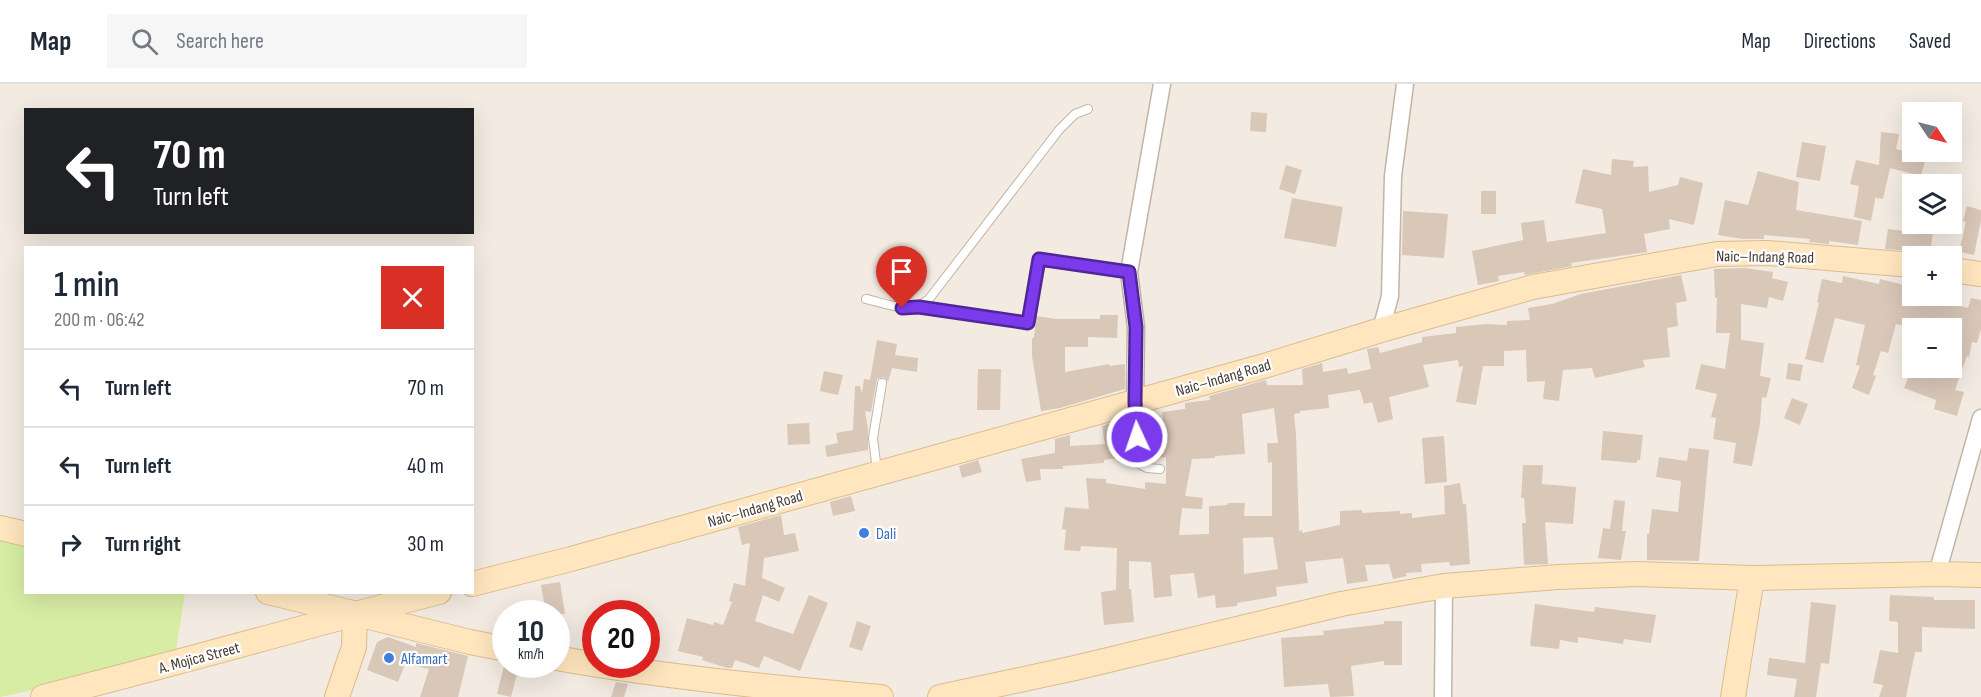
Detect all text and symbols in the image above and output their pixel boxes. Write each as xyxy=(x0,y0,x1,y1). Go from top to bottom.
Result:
search box xyxy=(107,14,527,68)
text: Map xyxy=(30,25,71,58)
icon: search xyxy=(128,25,161,58)
text: Search here xyxy=(176,28,264,55)
text: Map xyxy=(1741,29,1771,54)
text: Directions xyxy=(1804,29,1876,54)
text: Saved xyxy=(1909,29,1951,54)
north arrow xyxy=(1902,102,1962,162)
map controls xyxy=(1902,102,1962,378)
text: 70 m xyxy=(153,130,226,181)
icon: left xyxy=(54,132,132,210)
button: layers xyxy=(1902,174,1962,234)
text: Turn left xyxy=(153,181,229,213)
pin xyxy=(876,246,927,308)
button: + xyxy=(1902,246,1962,306)
street label: Naic–Indang Road xyxy=(1716,247,1814,268)
icon: arrive xyxy=(885,255,918,288)
text: 1 min xyxy=(54,264,119,307)
button: close xyxy=(381,266,444,329)
text: 200 m · 06:42 xyxy=(54,308,145,332)
button: − xyxy=(1902,318,1962,378)
street label: Naic–Indang Road xyxy=(1174,356,1273,401)
icon: left xyxy=(54,372,87,405)
text: Turn left xyxy=(105,375,171,402)
text: 70 m xyxy=(408,375,444,402)
position arrow xyxy=(1105,405,1169,469)
icon: left xyxy=(54,450,87,483)
text: Turn left xyxy=(105,453,171,480)
text: 40 m xyxy=(407,453,444,480)
street label: Naic–Indang Road xyxy=(706,487,805,532)
place label: Dali xyxy=(876,525,896,544)
marker: Dali xyxy=(857,526,871,540)
icon: right xyxy=(54,528,87,561)
text: Turn right xyxy=(105,531,181,558)
text: 30 m xyxy=(407,531,444,558)
speed limit sign: 20 xyxy=(582,600,660,678)
text: 10 xyxy=(518,614,544,650)
street label: A. Mojica Street xyxy=(156,638,242,679)
text: km/h xyxy=(518,645,544,664)
place label: Alfamart xyxy=(400,650,448,669)
marker: Alfamart xyxy=(382,651,396,665)

